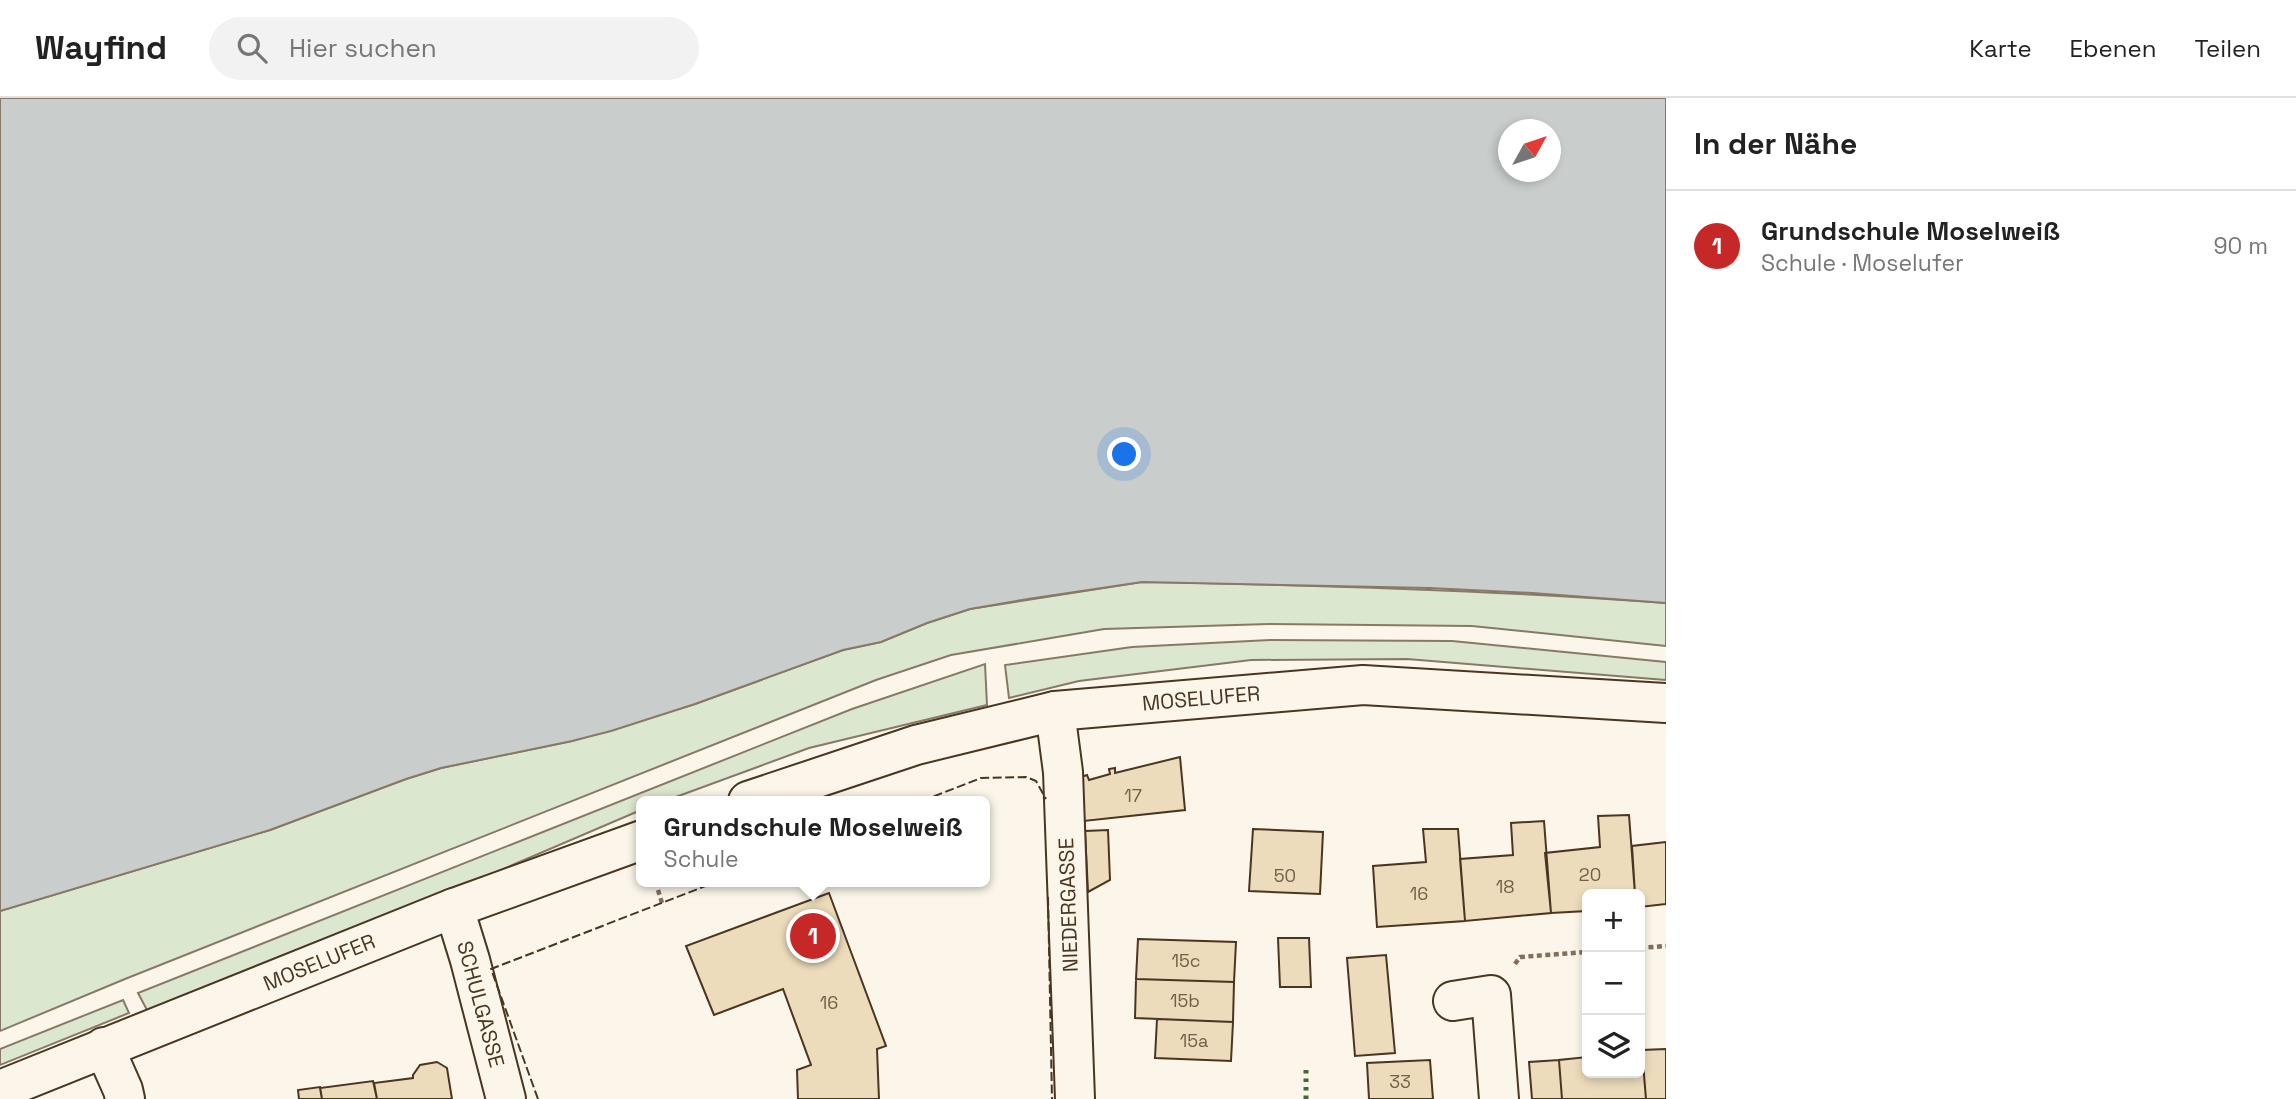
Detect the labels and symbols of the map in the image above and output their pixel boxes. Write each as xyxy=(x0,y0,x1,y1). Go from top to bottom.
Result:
north arrow xyxy=(1498,119,1561,182)
your location xyxy=(1107,437,1141,471)
street label: MOSELUFER xyxy=(1141,679,1261,717)
house number: 17 xyxy=(1124,784,1142,807)
street label: NIEDERGASSE xyxy=(1052,837,1084,973)
house number: 20 xyxy=(1579,863,1601,886)
house number: 50 xyxy=(1274,864,1296,887)
house number: 18 xyxy=(1496,875,1514,898)
house number: 16 xyxy=(1410,882,1428,905)
pin: 1 xyxy=(790,910,836,962)
street label: MOSELUFER xyxy=(259,927,379,997)
street label: SCHULGASSE xyxy=(451,938,511,1070)
house number: 15c xyxy=(1171,949,1201,972)
house number: 15b xyxy=(1170,989,1200,1012)
house number: 16 xyxy=(820,991,838,1014)
house number: 15a xyxy=(1180,1029,1208,1052)
house number: 33 xyxy=(1389,1070,1411,1093)

